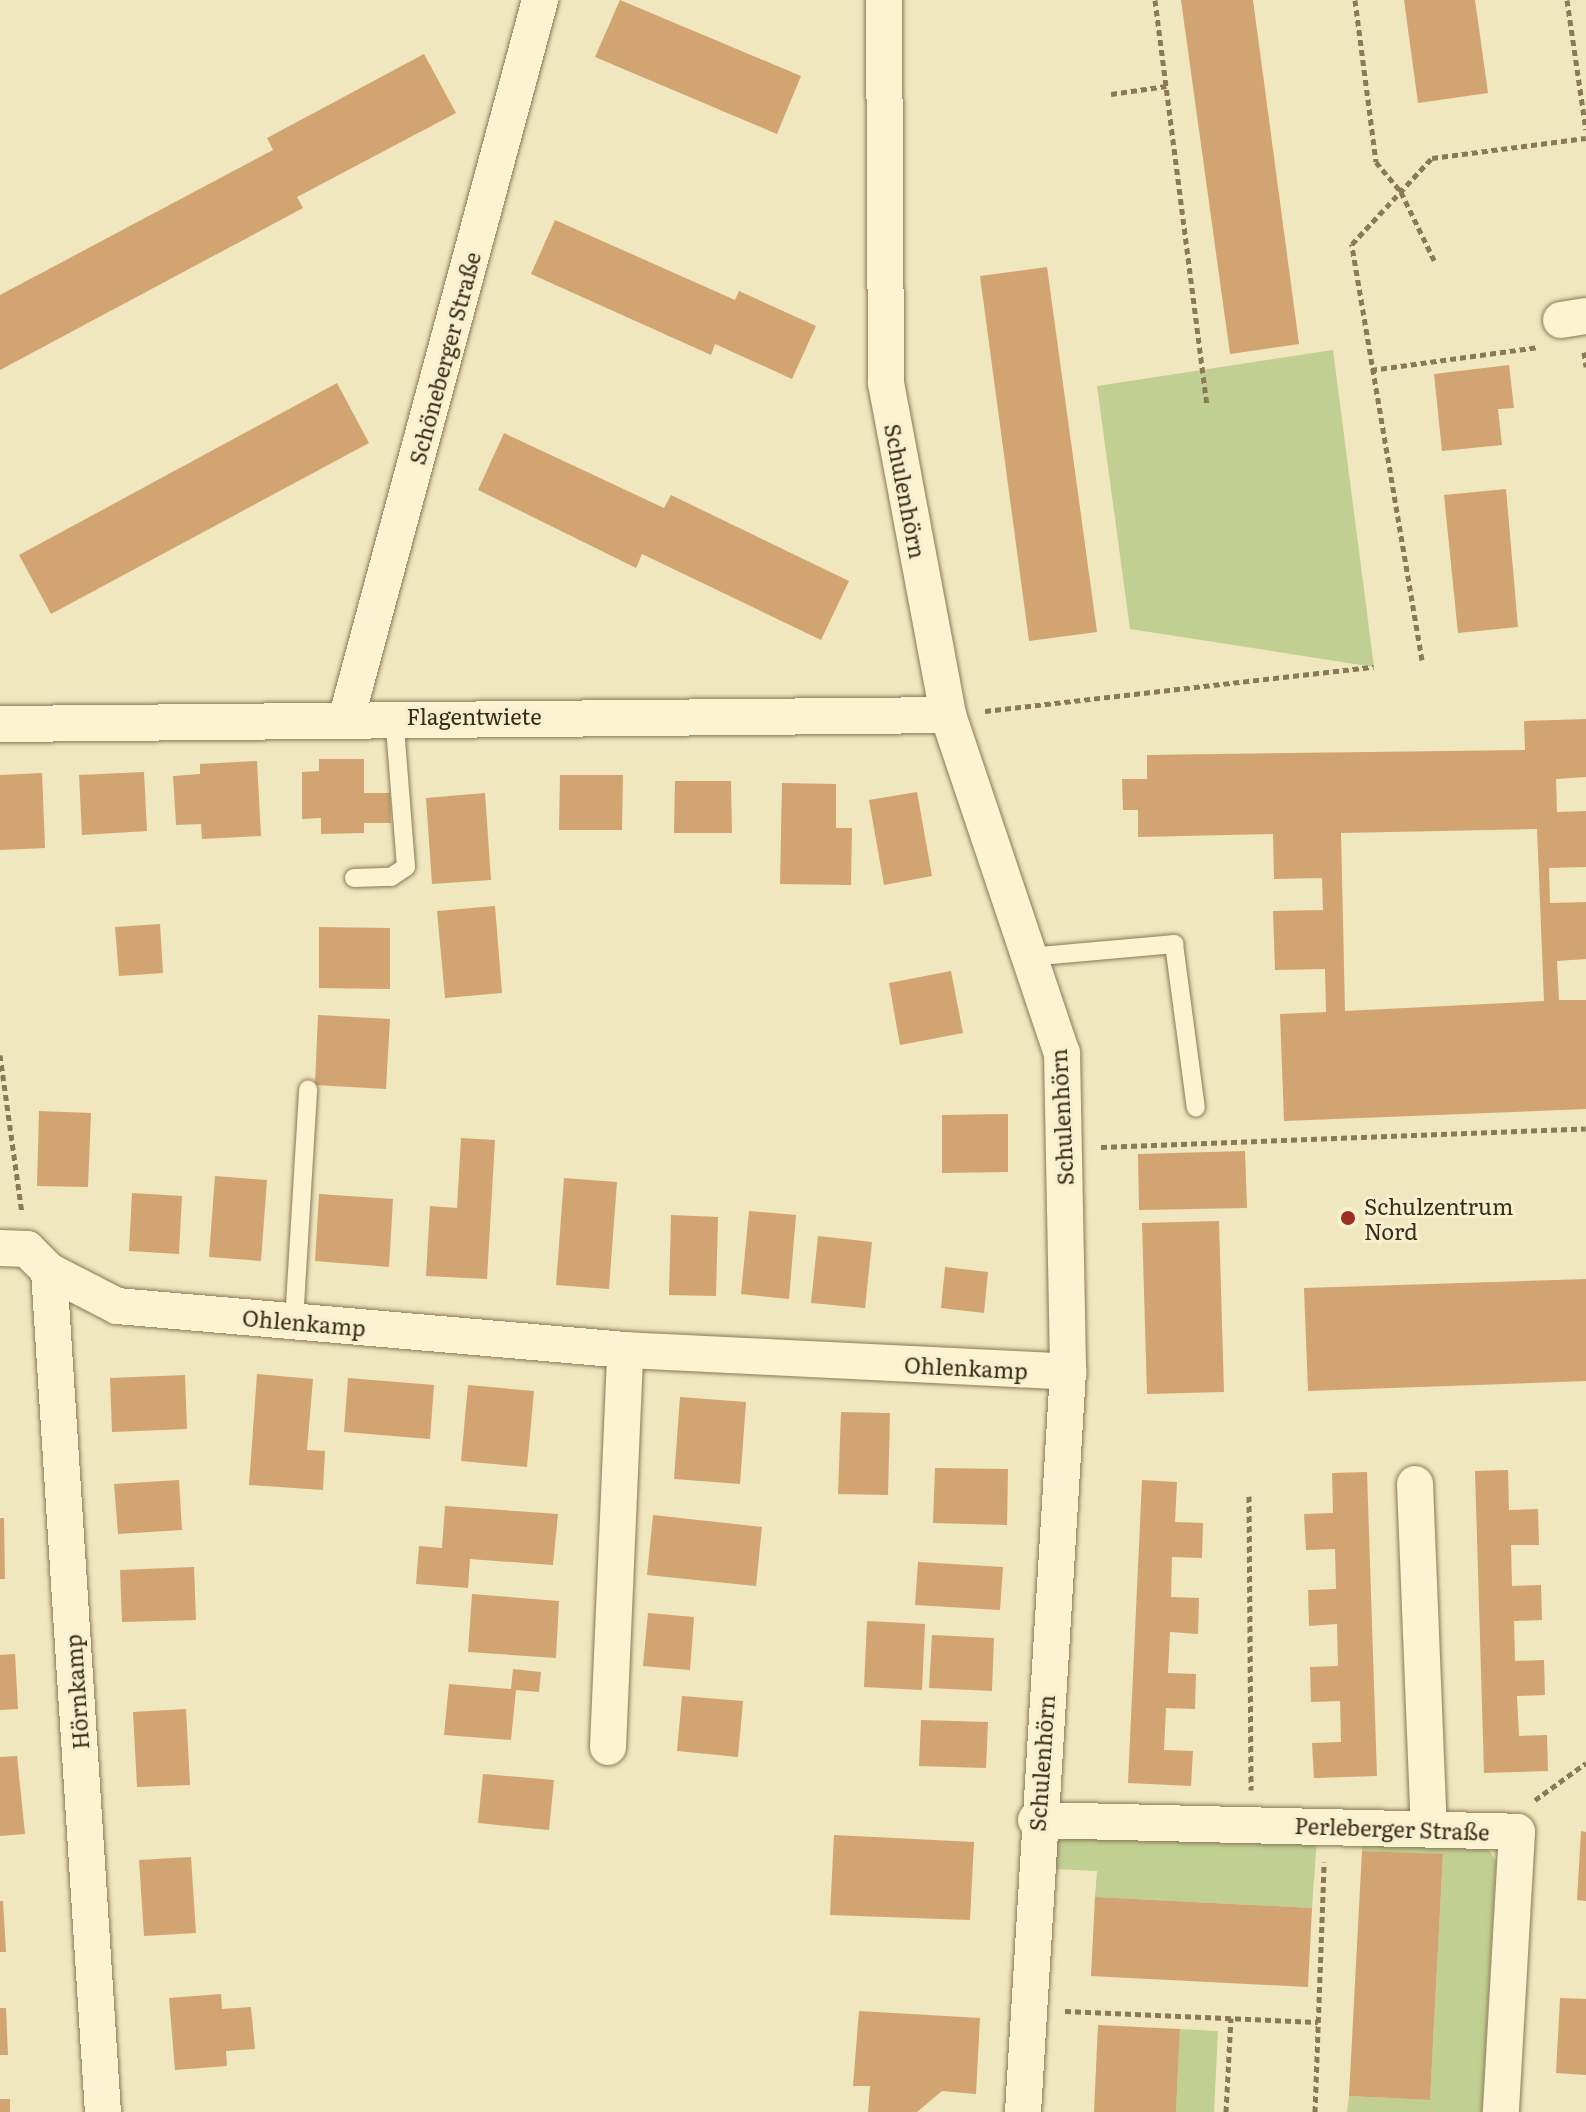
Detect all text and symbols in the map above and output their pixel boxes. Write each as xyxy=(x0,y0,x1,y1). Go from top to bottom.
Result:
street label: Schöneberger Straße xyxy=(403,249,485,467)
street label: Schulenhörn xyxy=(880,421,932,561)
street label: Flagentwiete xyxy=(406,703,542,729)
street label: Schulenhörn xyxy=(1044,1048,1078,1186)
place label: Schulzentrum Nord xyxy=(1364,1192,1513,1244)
marker: Schulzentrum Nord xyxy=(1339,1209,1357,1227)
street label: Ohlenkamp xyxy=(241,1303,367,1341)
street label: Ohlenkamp xyxy=(904,1351,1028,1383)
street label: Hörnkamp xyxy=(59,1633,93,1751)
street label: Schulenhörn xyxy=(1023,1694,1059,1832)
street label: Perleberger Straße xyxy=(1294,1811,1490,1845)

